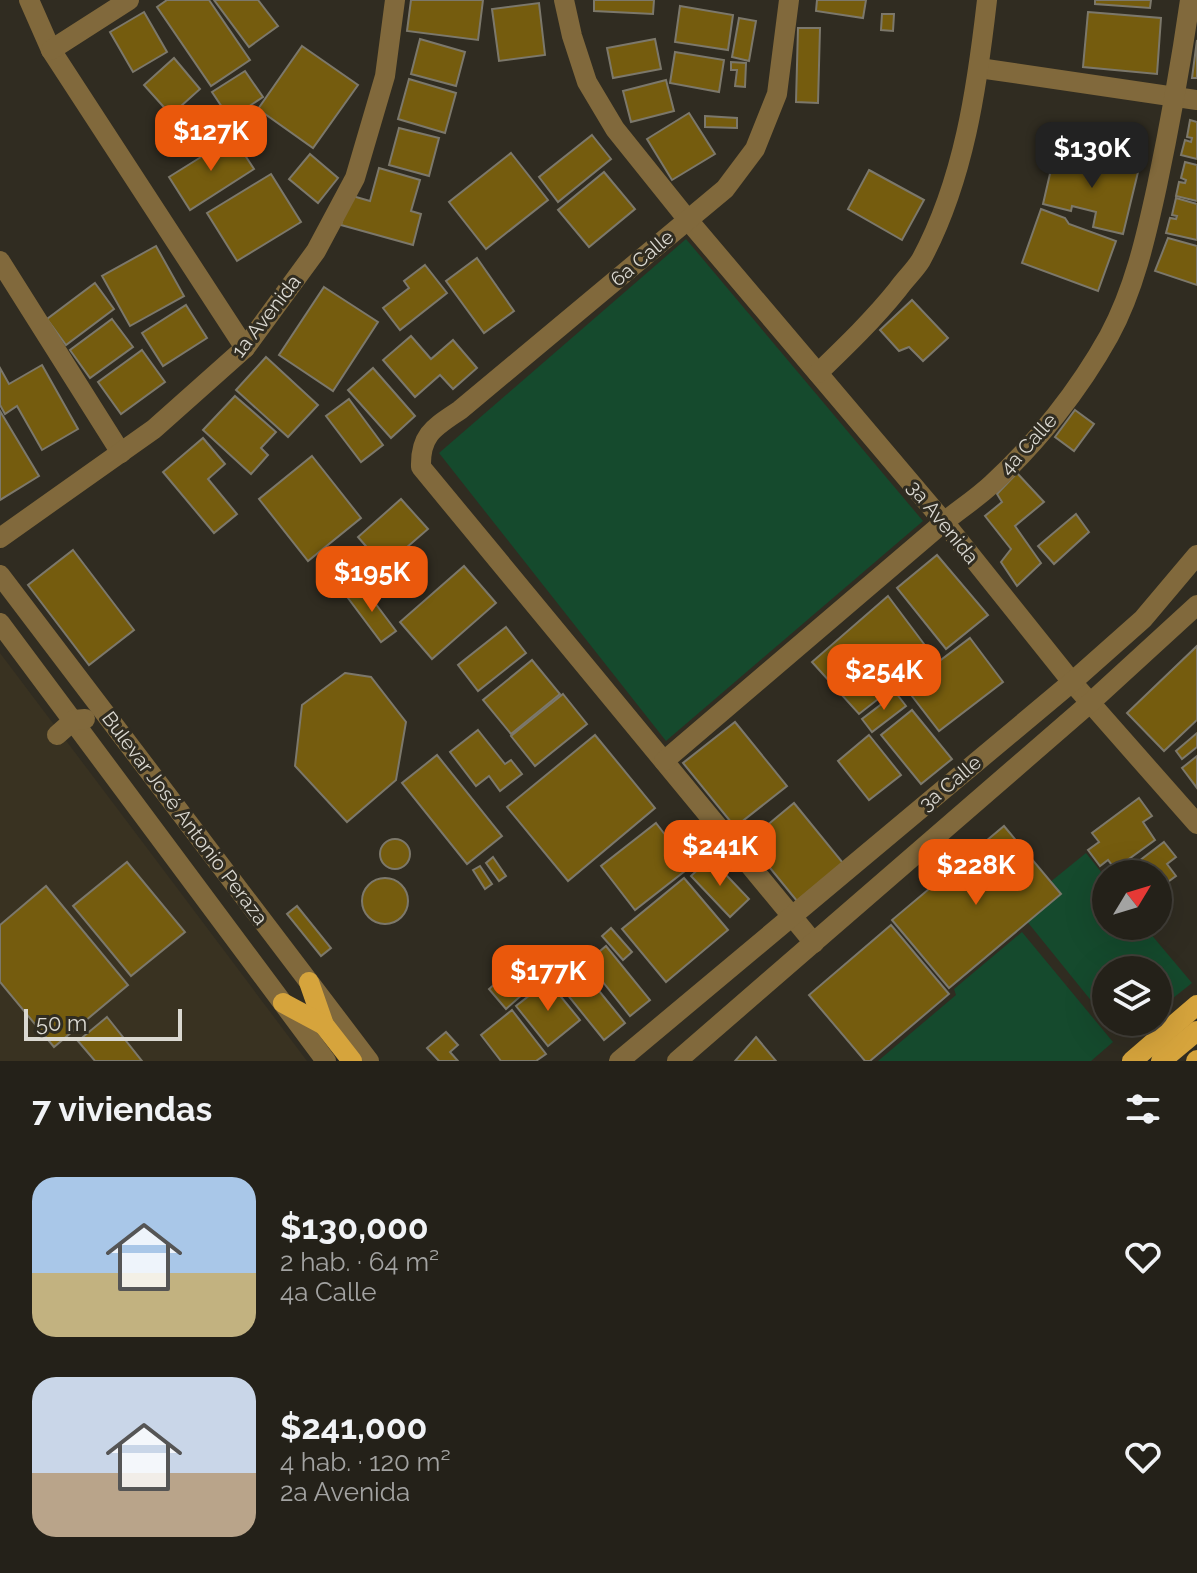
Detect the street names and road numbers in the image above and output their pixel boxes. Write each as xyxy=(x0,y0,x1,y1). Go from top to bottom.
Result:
street label: 6a Calle xyxy=(605,224,679,291)
street label: 1a Avenida xyxy=(226,270,306,362)
street label: 4a Calle xyxy=(994,408,1062,480)
street label: 3a Avenida xyxy=(902,475,984,569)
street label: Bulevar José Antonio Peraza xyxy=(97,707,273,929)
street label: 3a Calle xyxy=(914,750,986,816)

